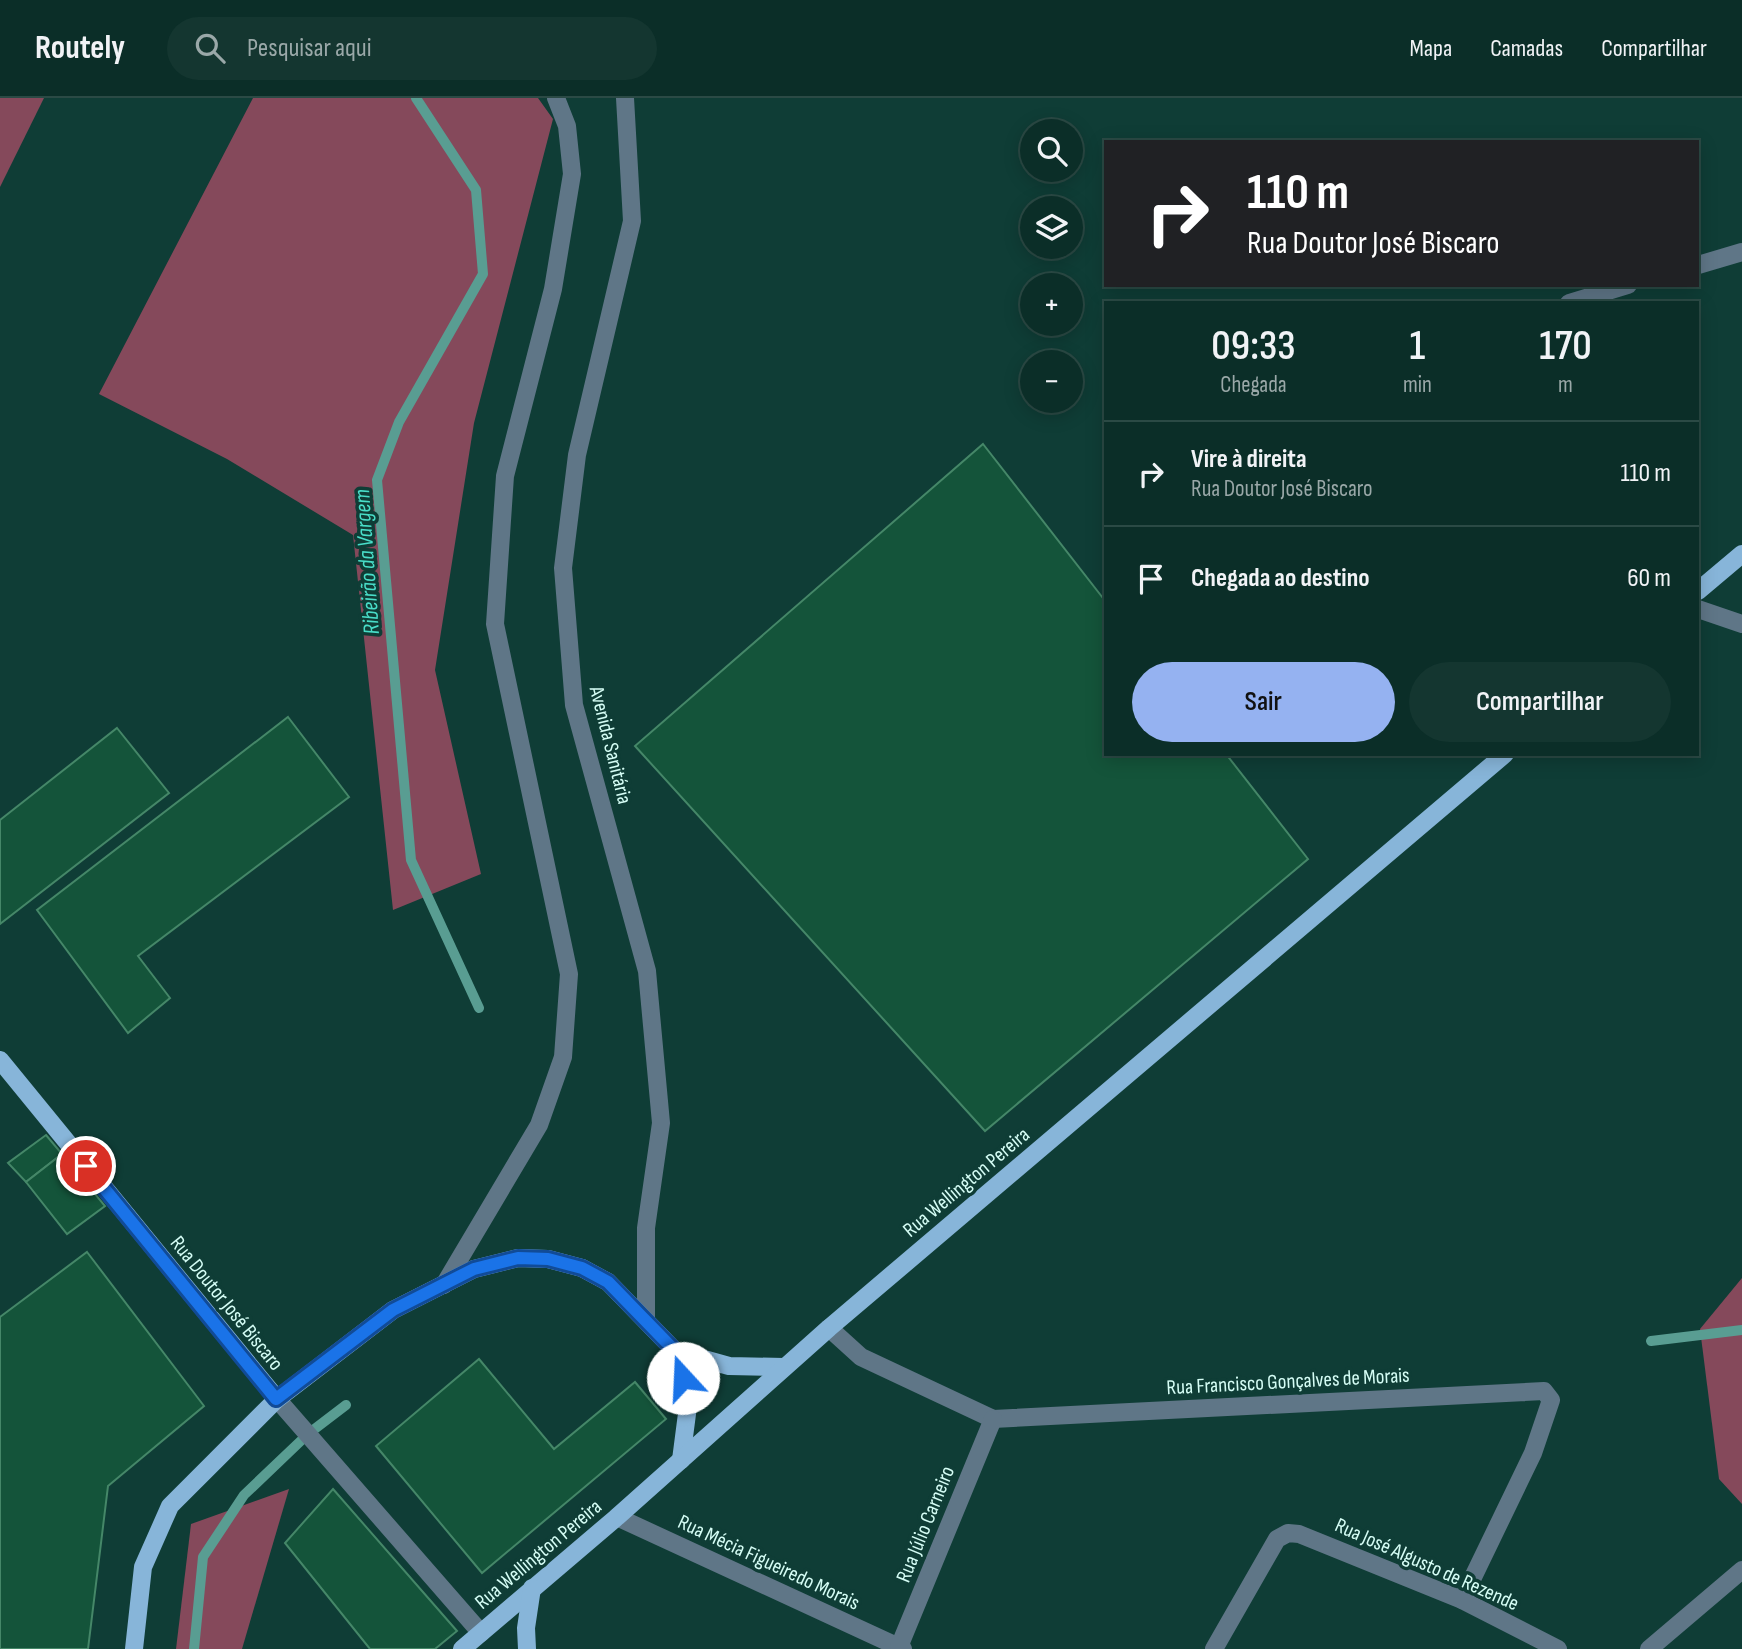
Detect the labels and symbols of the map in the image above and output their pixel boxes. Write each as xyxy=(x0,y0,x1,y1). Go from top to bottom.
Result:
water label: Ribeirão da Vargem xyxy=(348,488,386,635)
street label: Avenida Sanitária xyxy=(584,683,637,807)
street label: Rua Wellington Pereira xyxy=(898,1122,1035,1243)
pin xyxy=(56,1136,116,1196)
street label: Rua Doutor José Biscaro xyxy=(165,1231,288,1376)
position arrow xyxy=(646,1341,720,1415)
street label: Rua Francisco Gonçalves de Morais xyxy=(1166,1363,1410,1400)
street label: Rua Júlio Carneiro xyxy=(891,1462,960,1586)
street label: Rua Wellington Pereira xyxy=(470,1494,607,1615)
street label: Rua Mécia Figueiredo Morais xyxy=(674,1509,864,1616)
street label: Rua José Algusto de Rezende xyxy=(1331,1513,1523,1616)

